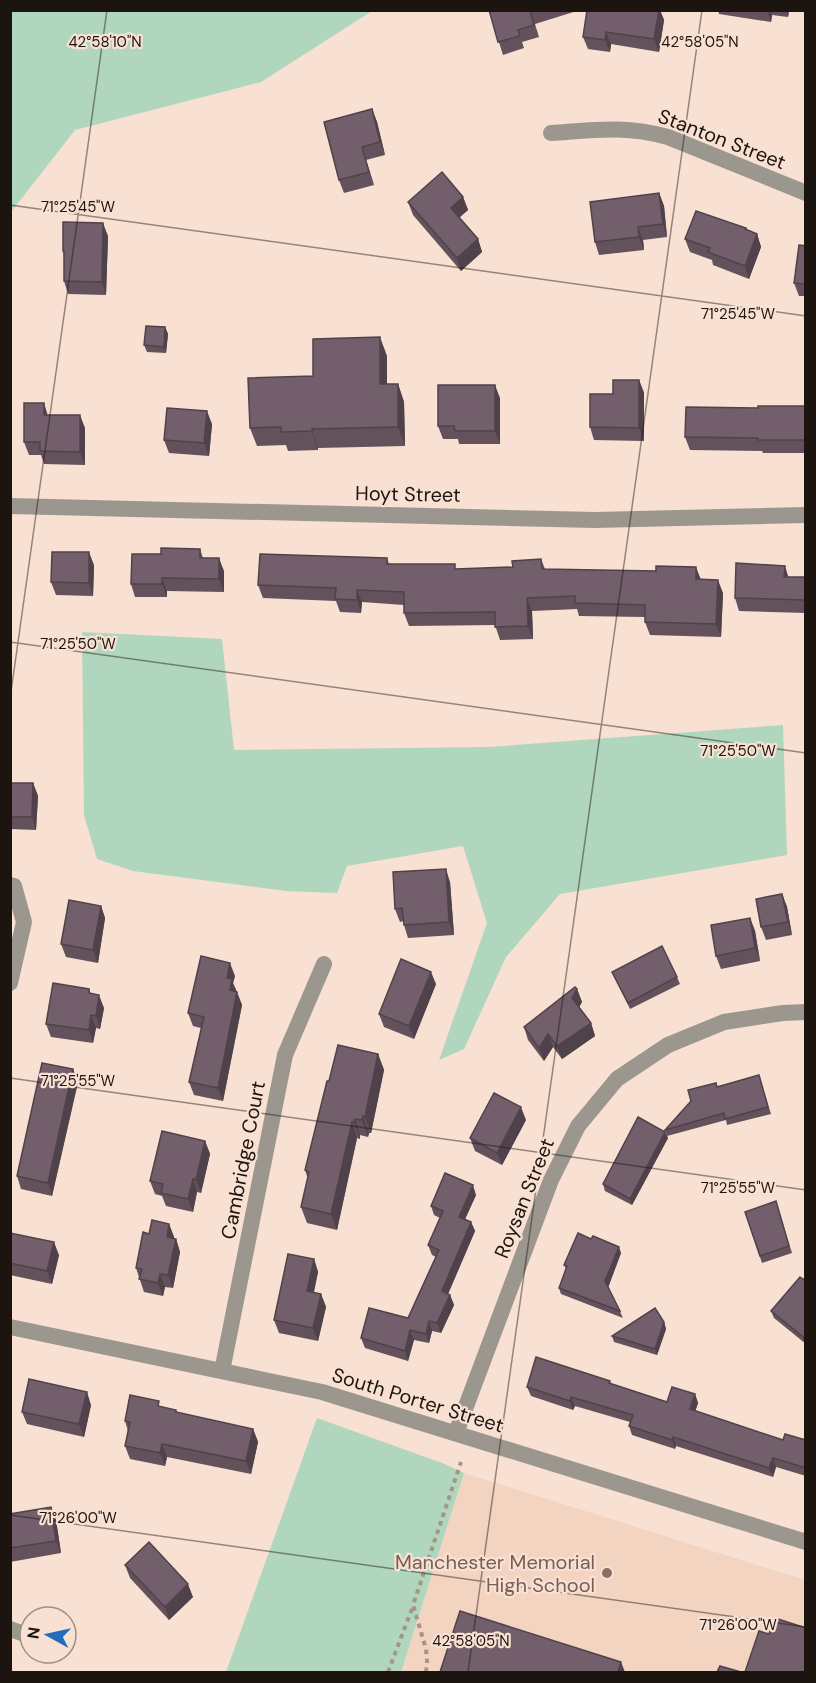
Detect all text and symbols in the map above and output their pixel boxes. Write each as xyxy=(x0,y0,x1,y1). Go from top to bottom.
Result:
text: 42°58'10"N xyxy=(68,32,142,52)
text: 42°58'05"N xyxy=(661,32,739,52)
street label: Stanton Street xyxy=(654,103,790,175)
text: 71°25'45"W xyxy=(41,197,115,217)
text: 71°25'45"W xyxy=(701,304,775,324)
street label: Hoyt Street xyxy=(355,480,461,508)
text: 71°25'50"W xyxy=(40,634,116,654)
text: 71°25'50"W xyxy=(700,741,776,761)
text: 71°25'55"W xyxy=(41,1071,116,1091)
street label: Cambridge Court xyxy=(215,1079,271,1241)
street label: Roysan Street xyxy=(488,1134,560,1262)
text: 71°25'55"W xyxy=(701,1178,776,1198)
street label: South Porter Street xyxy=(329,1362,507,1439)
text: 71°26'00"W xyxy=(39,1508,117,1528)
place label: Manchester Memorial High School xyxy=(395,1549,595,1598)
marker: Manchester Memorial High School xyxy=(600,1566,614,1580)
north arrow xyxy=(18,1605,78,1665)
text: 71°26'00"W xyxy=(699,1615,777,1635)
text: N xyxy=(22,1626,45,1640)
text: 42°58'05"N xyxy=(432,1631,510,1651)

